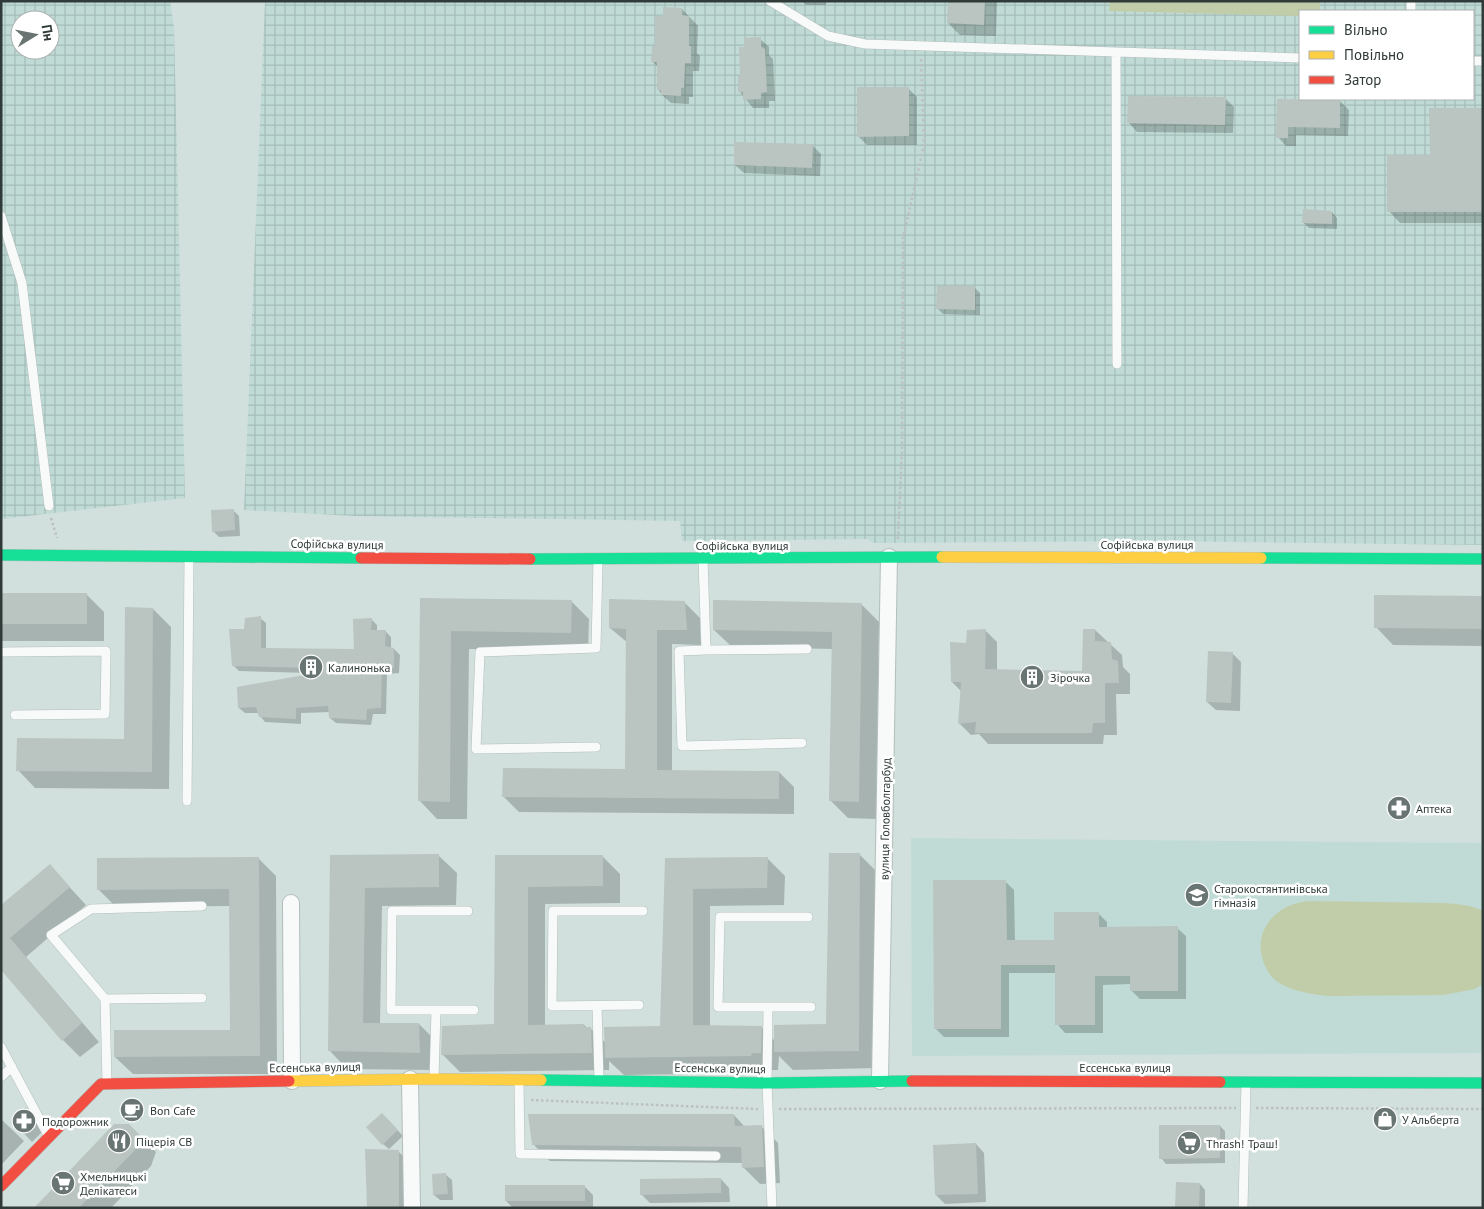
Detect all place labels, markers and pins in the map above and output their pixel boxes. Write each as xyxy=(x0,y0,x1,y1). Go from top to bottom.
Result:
building icon: Калинонька xyxy=(298,654,324,680)
place label: Калинонька xyxy=(328,660,391,675)
building icon: Зірочка xyxy=(1019,664,1045,690)
place label: Зірочка xyxy=(1050,670,1090,685)
pharmacy icon: Аптека xyxy=(1386,795,1412,821)
place label: Аптека xyxy=(1416,801,1452,816)
place label: Старокостянтинівська гімназія xyxy=(1214,881,1328,910)
school or university icon: Старокостянтинівська гімназія xyxy=(1184,882,1210,908)
cafe icon: Bon Cafe xyxy=(119,1097,145,1123)
place label: Bon Cafe xyxy=(150,1103,196,1118)
shop icon: У Альберта xyxy=(1372,1106,1398,1132)
pharmacy icon: Подорожник xyxy=(11,1108,37,1134)
place label: У Альберта xyxy=(1402,1112,1459,1127)
place label: Подорожник xyxy=(42,1114,109,1129)
restaurant icon: Піцерія СВ xyxy=(106,1128,132,1154)
supermarket icon: Thrash! Траш! xyxy=(1176,1130,1202,1156)
place label: Піцерія СВ xyxy=(136,1134,192,1149)
place label: Thrash! Траш! xyxy=(1206,1136,1278,1151)
place label: Хмельницькі Делікатеси xyxy=(80,1169,147,1198)
supermarket icon: Хмельницькі Делікатеси xyxy=(50,1170,76,1196)

